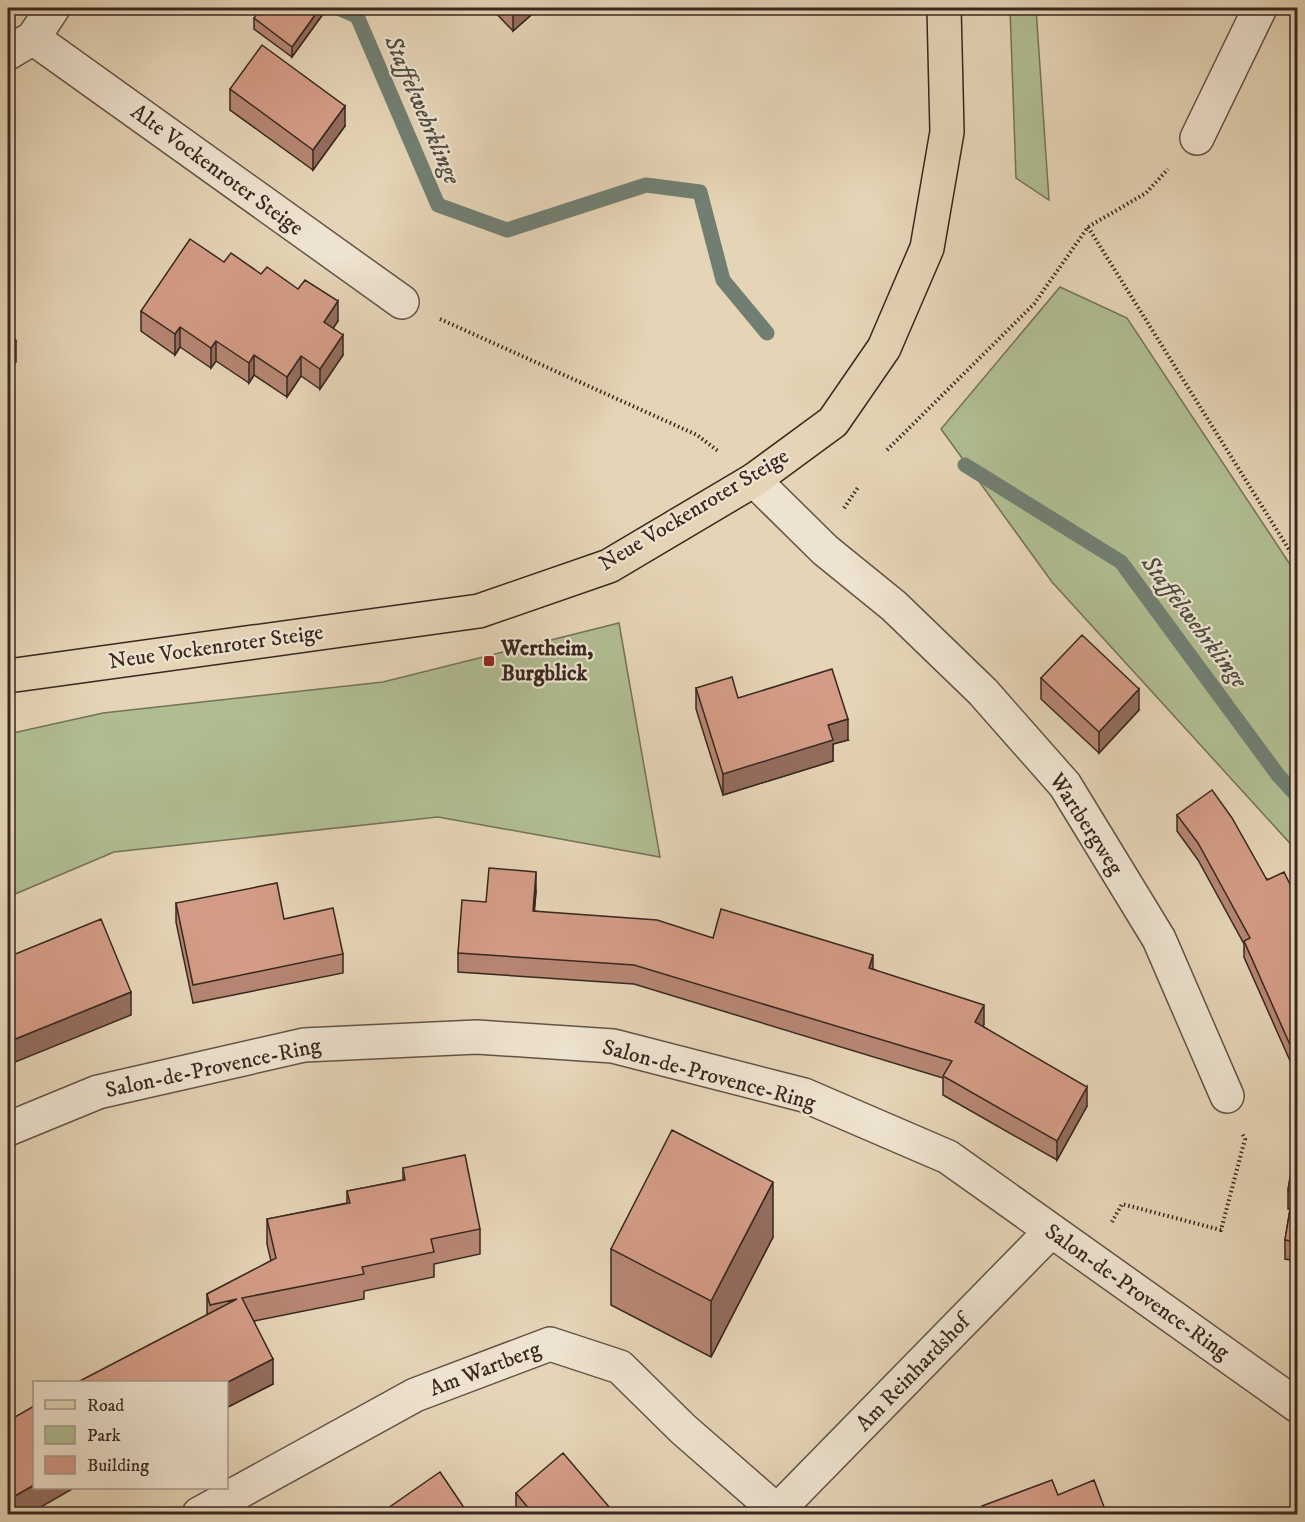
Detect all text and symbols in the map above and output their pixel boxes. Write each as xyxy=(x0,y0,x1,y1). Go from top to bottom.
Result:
water label: Staffelwehrklinge xyxy=(377,30,467,190)
street label: Alte Vockenroter Steige xyxy=(125,98,309,242)
street label: Neue Vockenroter Steige xyxy=(594,443,794,577)
water label: Staffelwehrklinge xyxy=(1134,549,1254,695)
street label: Neue Vockenroter Steige xyxy=(107,619,325,675)
place label: Wertheim, Burgblick xyxy=(500,635,593,687)
marker: Wertheim, Burgblick xyxy=(482,654,496,668)
street label: Wartbergweg xyxy=(1043,767,1129,880)
street label: Salon-de-Provence-Ring xyxy=(103,1032,323,1104)
street label: Salon-de-Provence-Ring xyxy=(600,1034,819,1117)
street label: Salon-de-Provence-Ring xyxy=(1039,1218,1235,1366)
street label: Am Reinhardshof xyxy=(850,1306,978,1437)
street label: Am Wartberg xyxy=(426,1335,545,1403)
legend xyxy=(33,1381,228,1489)
text: Road xyxy=(87,1395,124,1417)
text: Park xyxy=(87,1425,121,1447)
text: Building xyxy=(87,1455,149,1477)

